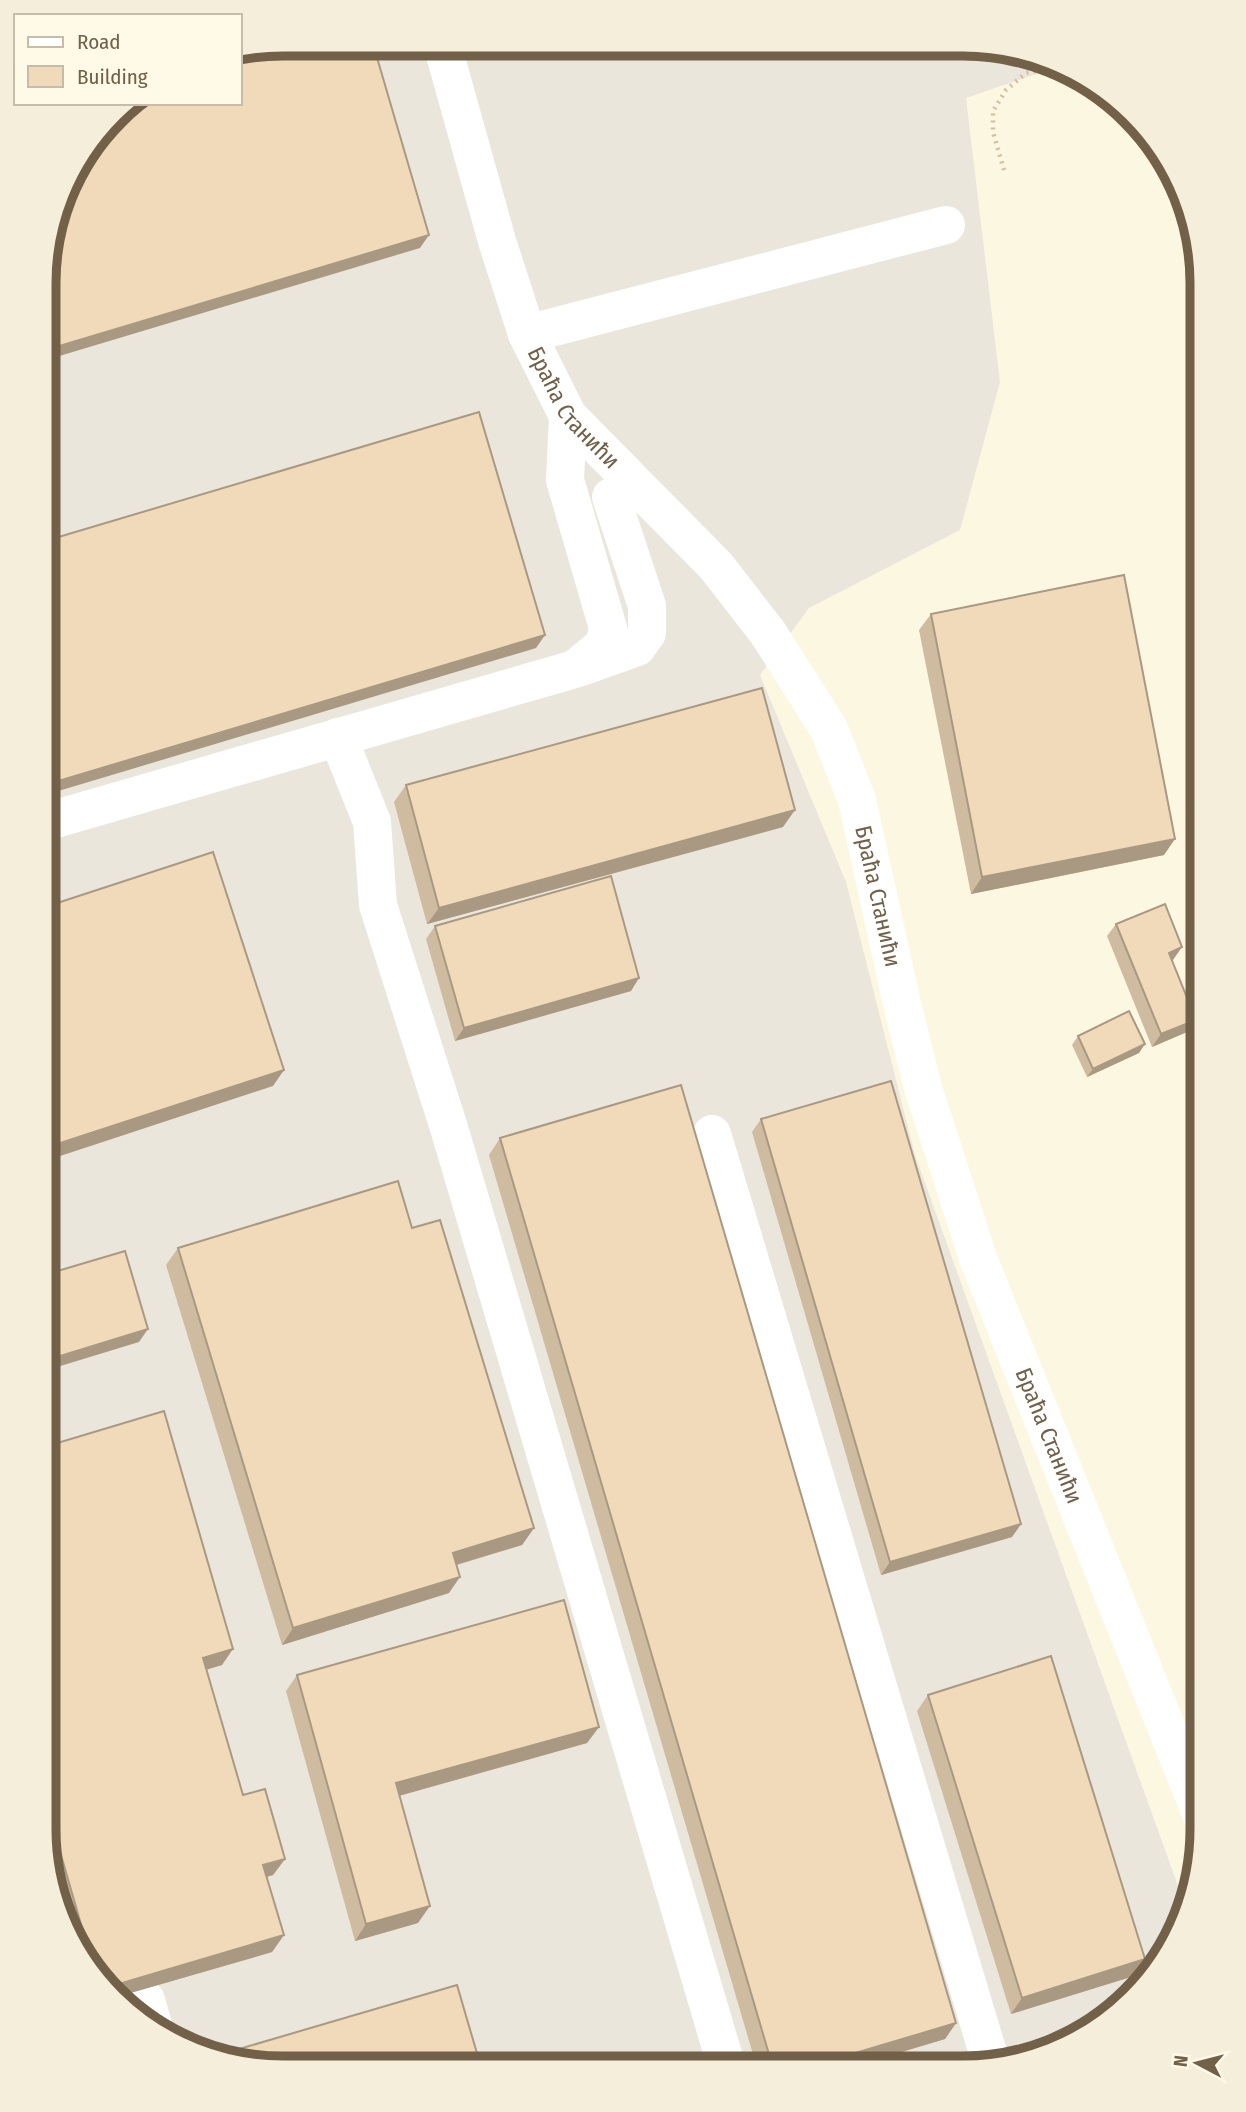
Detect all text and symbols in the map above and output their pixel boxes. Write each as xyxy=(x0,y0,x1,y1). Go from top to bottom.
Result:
legend xyxy=(14,14,242,105)
text: Road xyxy=(77,29,121,55)
text: Building xyxy=(77,64,148,90)
street label: Браћа Станићи xyxy=(522,342,626,474)
street label: Браћа Станићи xyxy=(849,823,907,969)
street label: Браћа Станићи xyxy=(1009,1364,1089,1508)
north arrow xyxy=(1162,2028,1232,2098)
text: N xyxy=(1169,2054,1193,2068)

